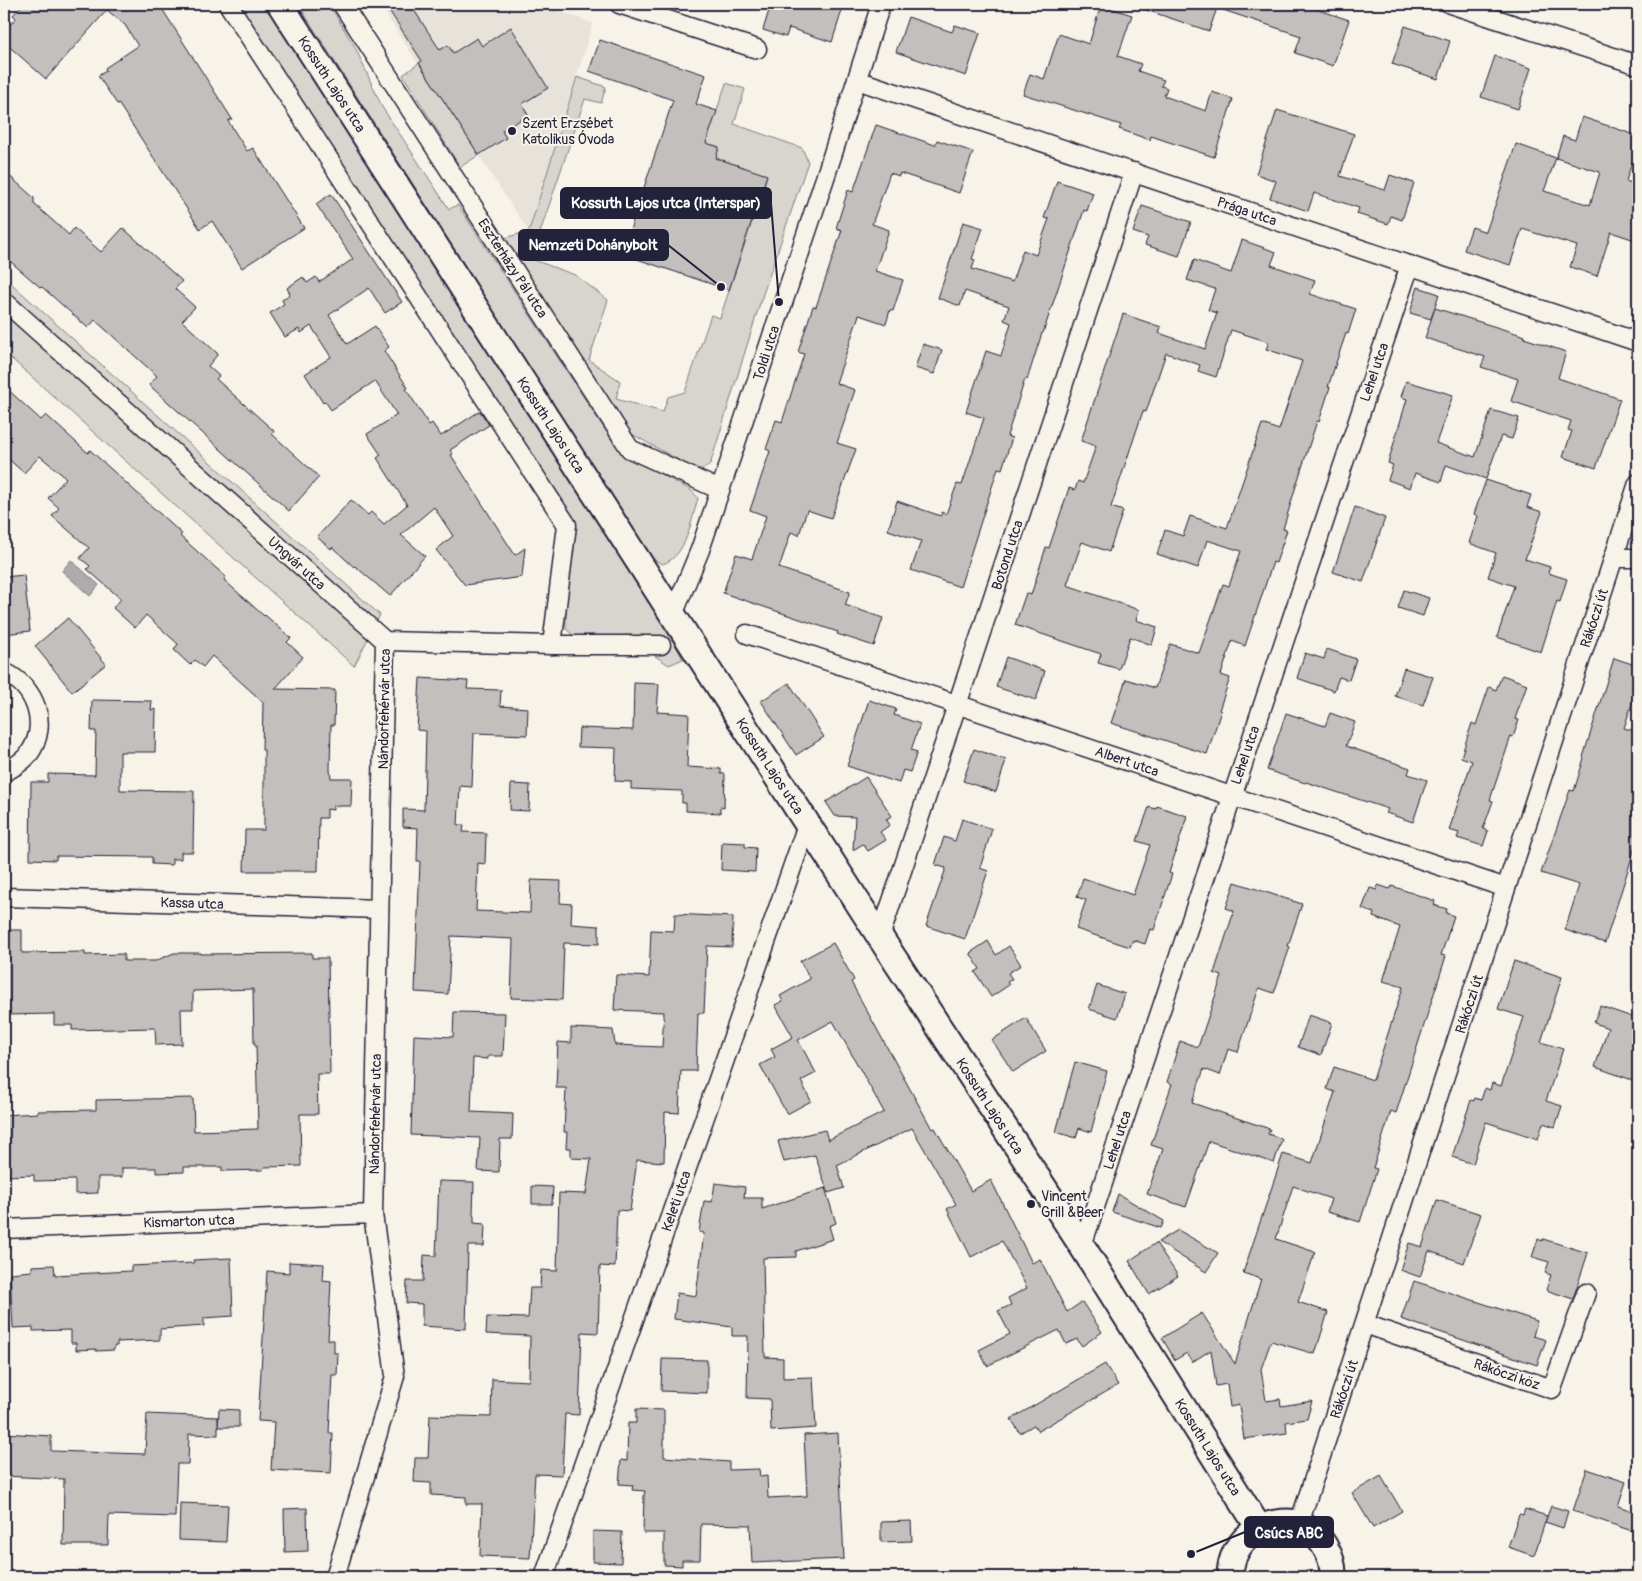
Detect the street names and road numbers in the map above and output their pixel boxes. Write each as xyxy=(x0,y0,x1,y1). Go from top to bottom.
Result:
street label: Kossuth Lajos utca xyxy=(294,33,369,136)
street label: Prága utca xyxy=(1215,193,1279,230)
street label: Eszterházy Pál utca xyxy=(474,216,551,321)
street label: Toldi utca xyxy=(750,324,783,383)
street label: Lehel utca xyxy=(1357,341,1392,404)
street label: Kossuth Lajos utca xyxy=(513,374,588,477)
street label: Botond utca xyxy=(988,518,1027,592)
street label: Ungvár utca xyxy=(264,533,329,594)
street label: Rákóczi út xyxy=(1577,586,1612,650)
street label: Nándorfehérvár utca xyxy=(375,648,394,770)
street label: Kossuth Lajos utca xyxy=(732,715,807,818)
street label: Lehel utca xyxy=(1228,724,1263,787)
street label: Albert utca xyxy=(1093,743,1161,780)
street label: Kassa utca xyxy=(160,894,224,913)
street label: Rákóczi út xyxy=(1452,972,1487,1036)
street label: Nándorfehérvár utca xyxy=(366,1053,385,1175)
street label: Kossuth Lajos utca xyxy=(952,1055,1027,1158)
street label: Lehel utca xyxy=(1100,1109,1135,1172)
street label: Keleti utca xyxy=(658,1169,695,1234)
street label: Kismarton utca xyxy=(143,1211,235,1232)
street label: Rákóczi köz xyxy=(1472,1355,1542,1394)
street label: Rákóczi út xyxy=(1327,1357,1362,1421)
street label: Kossuth Lajos utca xyxy=(1171,1396,1244,1499)

